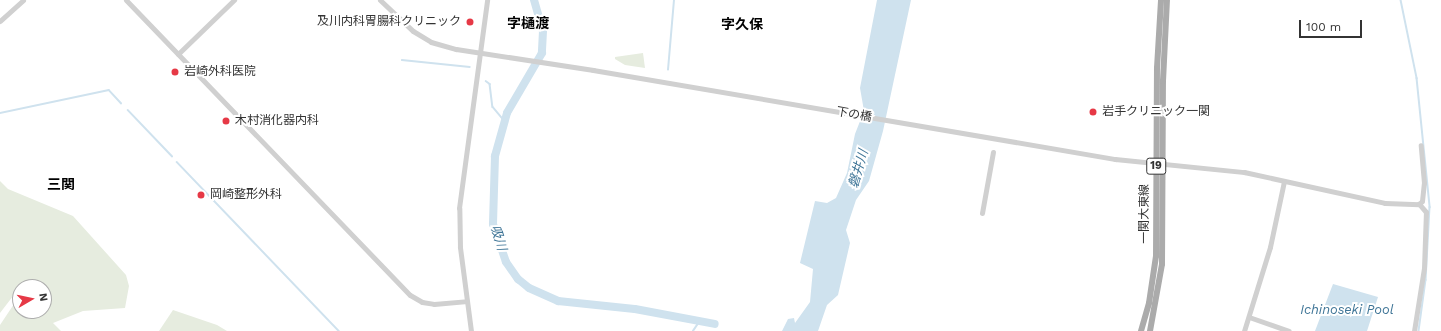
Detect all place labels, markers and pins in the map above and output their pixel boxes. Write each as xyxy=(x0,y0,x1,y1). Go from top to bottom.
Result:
place label: 及川内科胃腸科クリニック xyxy=(317,15,461,29)
marker: 及川内科胃腸科クリニック xyxy=(464,16,476,28)
place label: 岩崎外科医院 xyxy=(184,65,256,79)
marker: 岩崎外科医院 xyxy=(169,66,181,78)
place label: 岩手クリニック一関 xyxy=(1102,105,1210,119)
marker: 岩手クリニック一関 xyxy=(1087,106,1099,118)
place label: 木村消化器内科 xyxy=(235,114,319,128)
marker: 木村消化器内科 xyxy=(220,115,232,127)
place label: 岡崎整形外科 xyxy=(210,188,282,202)
marker: 岡崎整形外科 xyxy=(195,189,207,201)

